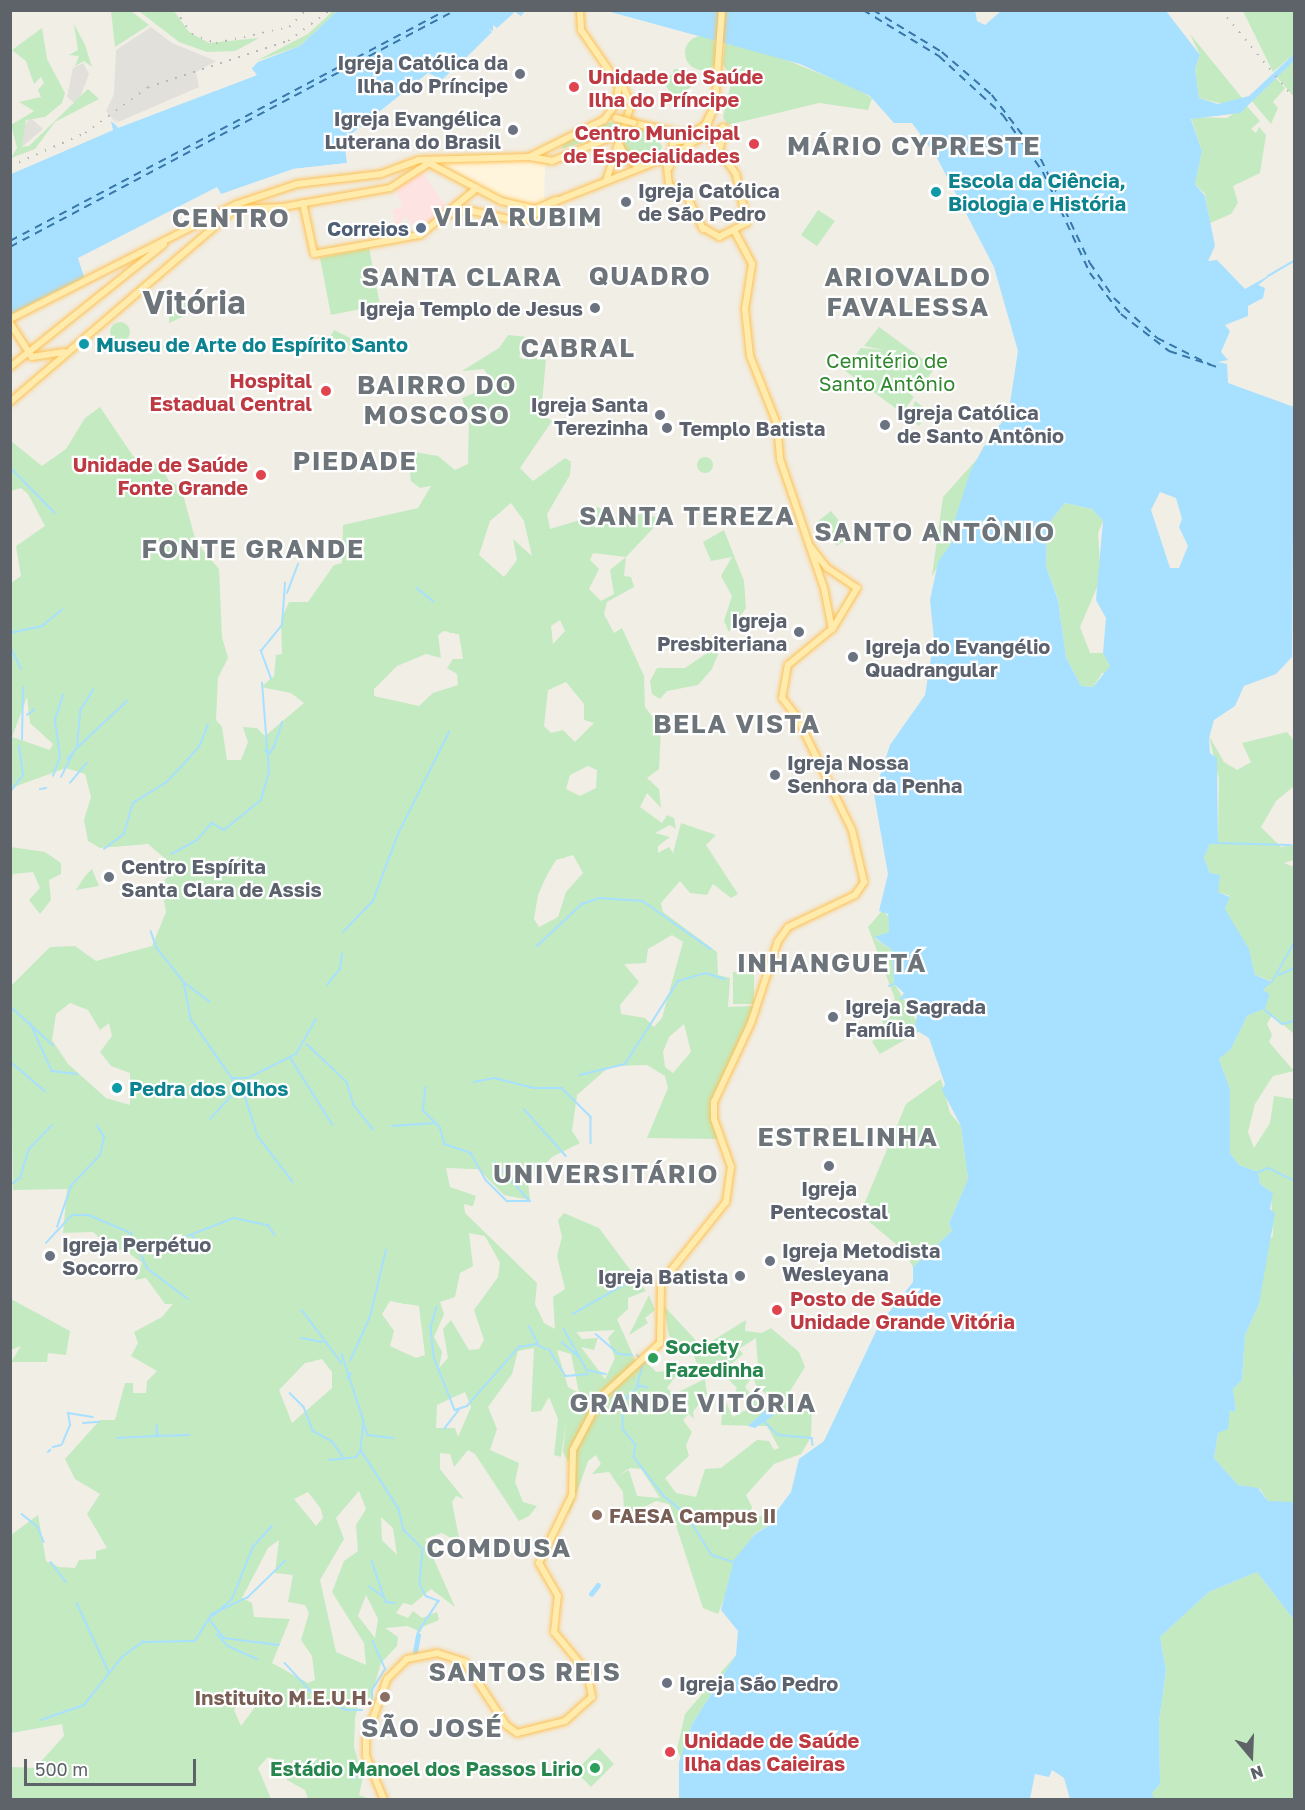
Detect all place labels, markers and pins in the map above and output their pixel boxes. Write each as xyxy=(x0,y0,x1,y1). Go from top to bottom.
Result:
place label: Igreja Católica da Ilha do Príncipe xyxy=(338,51,508,98)
place label: Unidade de Saúde Ilha do Príncipe xyxy=(588,64,763,111)
marker: Igreja Católica da Ilha do Príncipe xyxy=(513,67,527,81)
marker: Unidade de Saúde Ilha do Príncipe xyxy=(565,78,583,96)
place label: Igreja Evangélica Luterana do Brasil xyxy=(324,106,501,153)
place label: Centro Municipal de Especialidades xyxy=(563,120,740,167)
marker: Igreja Evangélica Luterana do Brasil xyxy=(506,123,520,137)
marker: Centro Municipal de Especialidades xyxy=(745,135,763,153)
place label: Escola da Ciência, Biologia e História xyxy=(948,168,1126,215)
place label: Igreja Católica de São Pedro xyxy=(638,178,780,225)
marker: Escola da Ciência, Biologia e História xyxy=(929,185,943,199)
marker: Igreja Católica de São Pedro xyxy=(619,195,633,209)
place label: Correios xyxy=(327,216,409,240)
marker: Correios xyxy=(414,221,428,235)
place label: Igreja Templo de Jesus xyxy=(359,296,583,320)
marker: Igreja Templo de Jesus xyxy=(588,301,602,315)
place label: Museu de Arte do Espírito Santo xyxy=(96,332,408,356)
marker: Museu de Arte do Espírito Santo xyxy=(77,337,91,351)
place label: Hospital Estadual Central xyxy=(149,368,312,415)
marker: Hospital Estadual Central xyxy=(317,382,335,400)
place label: Igreja Santa Terezinha xyxy=(531,392,648,439)
place label: Igreja Católica de Santo Antônio xyxy=(897,401,1064,448)
marker: Igreja Santa Terezinha xyxy=(653,408,667,422)
place label: Templo Batista xyxy=(679,416,825,440)
marker: Igreja Católica de Santo Antônio xyxy=(878,418,892,432)
marker: Templo Batista xyxy=(660,421,674,435)
place label: Unidade de Saúde Fonte Grande xyxy=(73,452,248,499)
marker: Unidade de Saúde Fonte Grande xyxy=(252,466,270,484)
place label: Igreja Presbiteriana xyxy=(657,608,787,655)
marker: Igreja Presbiteriana xyxy=(792,625,806,639)
place label: Igreja do Evangélio Quadrangular xyxy=(865,634,1050,681)
marker: Igreja do Evangélio Quadrangular xyxy=(846,650,860,664)
place label: Igreja Nossa Senhora da Penha xyxy=(787,751,962,798)
marker: Igreja Nossa Senhora da Penha xyxy=(768,768,782,782)
place label: Centro Espírita Santa Clara de Assis xyxy=(121,854,322,901)
marker: Centro Espírita Santa Clara de Assis xyxy=(102,870,116,884)
place label: Igreja Sagrada Família xyxy=(845,994,986,1041)
marker: Igreja Sagrada Família xyxy=(826,1010,840,1024)
place label: Pedra dos Olhos xyxy=(129,1076,288,1100)
marker: Pedra dos Olhos xyxy=(110,1081,124,1095)
marker: Igreja Pentecostal xyxy=(822,1159,836,1173)
place label: Igreja Pentecostal xyxy=(770,1176,888,1223)
place label: Igreja Perpétuo Socorro xyxy=(62,1232,211,1279)
place label: Igreja Metodista Wesleyana xyxy=(782,1238,940,1285)
marker: Igreja Perpétuo Socorro xyxy=(43,1249,57,1263)
marker: Igreja Metodista Wesleyana xyxy=(763,1254,777,1268)
place label: Igreja Batista xyxy=(598,1264,728,1288)
marker: Igreja Batista xyxy=(733,1269,747,1283)
place label: Posto de Saúde Unidade Grande Vitória xyxy=(790,1286,1015,1333)
marker: Posto de Saúde Unidade Grande Vitória xyxy=(768,1301,786,1319)
place label: Society Fazedinha xyxy=(665,1334,764,1381)
marker: Society Fazedinha xyxy=(646,1351,660,1365)
place label: FAESA Campus II xyxy=(609,1503,776,1527)
marker: FAESA Campus II xyxy=(590,1508,604,1522)
place label: Igreja São Pedro xyxy=(679,1671,838,1695)
marker: Igreja São Pedro xyxy=(660,1676,674,1690)
place label: Instituito M.E.U.H. xyxy=(195,1685,373,1709)
marker: Instituito M.E.U.H. xyxy=(378,1690,392,1704)
place label: Unidade de Saúde Ilha das Caieiras xyxy=(684,1728,859,1775)
marker: Unidade de Saúde Ilha das Caieiras xyxy=(661,1743,679,1761)
place label: Estádio Manoel dos Passos Lirio xyxy=(270,1756,583,1780)
marker: Estádio Manoel dos Passos Lirio xyxy=(588,1761,602,1775)

